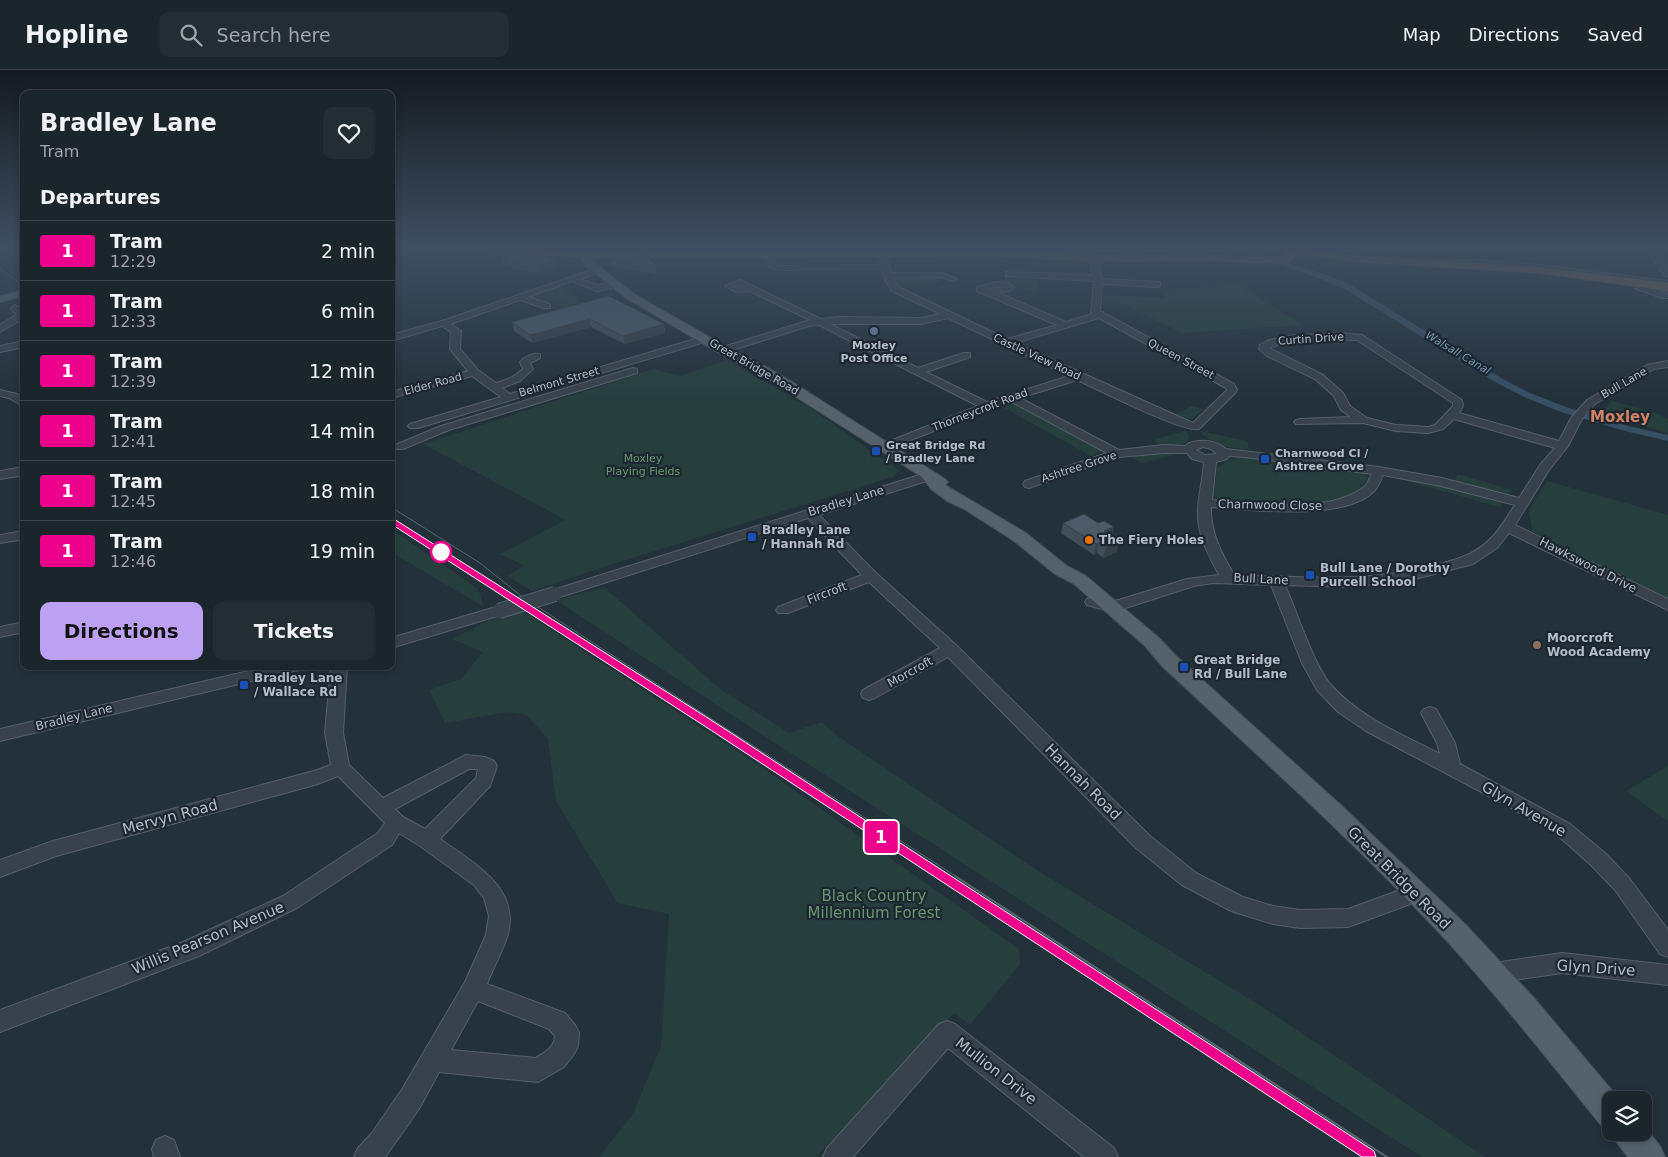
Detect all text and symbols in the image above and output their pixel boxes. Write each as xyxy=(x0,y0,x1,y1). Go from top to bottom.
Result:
search box xyxy=(159,12,509,57)
text: Hopline xyxy=(25,21,129,49)
icon: search xyxy=(177,21,205,49)
text: Search here xyxy=(217,24,331,46)
text: Map xyxy=(1403,24,1441,45)
text: Directions xyxy=(1469,24,1559,45)
text: Saved xyxy=(1587,24,1643,45)
button: heart xyxy=(323,107,375,159)
text: Bradley Lane xyxy=(40,109,217,137)
text: Tram xyxy=(40,142,79,161)
text: Departures xyxy=(40,186,161,208)
text: Tram xyxy=(110,230,163,252)
text: 1 xyxy=(61,240,74,261)
text: 2 min xyxy=(321,240,375,262)
text: 12:29 xyxy=(110,252,156,271)
text: Tram xyxy=(110,290,163,312)
text: 1 xyxy=(61,300,74,321)
text: 6 min xyxy=(321,300,375,322)
text: 12:33 xyxy=(110,312,156,331)
marker: Moxley Post Office xyxy=(868,325,880,337)
water label: Walsall Canal xyxy=(1423,329,1493,377)
street label: Curtin Drive xyxy=(1277,330,1345,348)
street label: Castle View Road xyxy=(991,331,1083,383)
street label: Great Bridge Road xyxy=(707,336,801,398)
street label: Queen Street xyxy=(1146,336,1217,382)
place label: Moxley Post Office xyxy=(841,339,907,365)
text: Tram xyxy=(110,350,163,372)
text: 1 xyxy=(61,360,74,381)
text: 12 min xyxy=(309,360,375,382)
street label: Belmont Street xyxy=(517,364,601,400)
street label: Bull Lane xyxy=(1599,365,1649,401)
street label: Elder Road xyxy=(403,370,463,398)
text: 12:39 xyxy=(110,372,156,391)
street label: Thorneycroft Road xyxy=(930,386,1030,435)
district label: Moxley xyxy=(1590,408,1650,426)
text: Tram xyxy=(110,410,163,432)
text: 1 xyxy=(61,420,74,441)
text: 14 min xyxy=(309,420,375,442)
text: 12:41 xyxy=(110,432,156,451)
place label: Great Bridge Rd / Bradley Lane xyxy=(886,439,985,465)
marker: Great Bridge Rd / Bradley Lane xyxy=(870,445,882,457)
place label: Charnwood Cl / Ashtree Grove xyxy=(1275,447,1369,473)
street label: Ashtree Grove xyxy=(1040,449,1119,485)
park label: Moxley Playing Fields xyxy=(606,452,681,478)
marker: Charnwood Cl / Ashtree Grove xyxy=(1259,453,1271,465)
text: Tram xyxy=(110,470,163,492)
text: 1 xyxy=(61,480,74,501)
text: 18 min xyxy=(309,480,375,502)
street label: Bradley Lane xyxy=(806,483,886,519)
text: 12:45 xyxy=(110,492,156,511)
street label: Charnwood Close xyxy=(1218,497,1322,513)
place label: Bradley Lane / Hannah Rd xyxy=(762,523,850,551)
text: Tram xyxy=(110,530,163,552)
marker: Bradley Lane / Hannah Rd xyxy=(746,531,758,543)
place label: The Fiery Holes xyxy=(1099,533,1204,547)
marker: The Fiery Holes xyxy=(1083,534,1095,546)
street label: Hawkswood Drive xyxy=(1537,534,1639,596)
text: 1 xyxy=(61,540,74,561)
text: 19 min xyxy=(309,540,375,562)
unlabelled marker xyxy=(430,541,452,563)
text: 12:46 xyxy=(110,552,156,571)
place label: Bull Lane / Dorothy Purcell School xyxy=(1320,561,1450,589)
marker: Bull Lane / Dorothy Purcell School xyxy=(1304,569,1316,581)
street label: Bull Lane xyxy=(1233,571,1289,587)
street label: Fircroft xyxy=(805,579,849,607)
button: Directions xyxy=(40,602,203,660)
button: Tickets xyxy=(213,602,375,660)
place label: Moorcroft Wood Academy xyxy=(1547,631,1651,659)
marker: Moorcroft Wood Academy xyxy=(1531,639,1543,651)
place label: Great Bridge Rd / Bull Lane xyxy=(1194,653,1287,681)
street label: Morcroft xyxy=(885,654,935,690)
marker: Great Bridge Rd / Bull Lane xyxy=(1178,661,1190,673)
place label: Bradley Lane / Wallace Rd xyxy=(254,671,342,699)
marker: Bradley Lane / Wallace Rd xyxy=(238,679,250,691)
street label: Bradley Lane xyxy=(34,701,114,733)
street label: Hannah Road xyxy=(1041,740,1125,824)
street label: Glyn Avenue xyxy=(1478,778,1570,840)
street label: Mervyn Road xyxy=(120,796,220,838)
line badge: 1 xyxy=(865,821,897,853)
street label: Great Bridge Road xyxy=(1344,823,1454,933)
text: 1 xyxy=(875,826,887,847)
park label: Black Country Millennium Forest xyxy=(808,887,941,922)
street label: Willis Pearson Avenue xyxy=(129,898,287,978)
street label: Glyn Drive xyxy=(1556,956,1636,980)
street label: Mullion Drive xyxy=(952,1034,1040,1108)
map controls xyxy=(1602,1091,1652,1141)
button: layers xyxy=(1602,1091,1652,1141)

